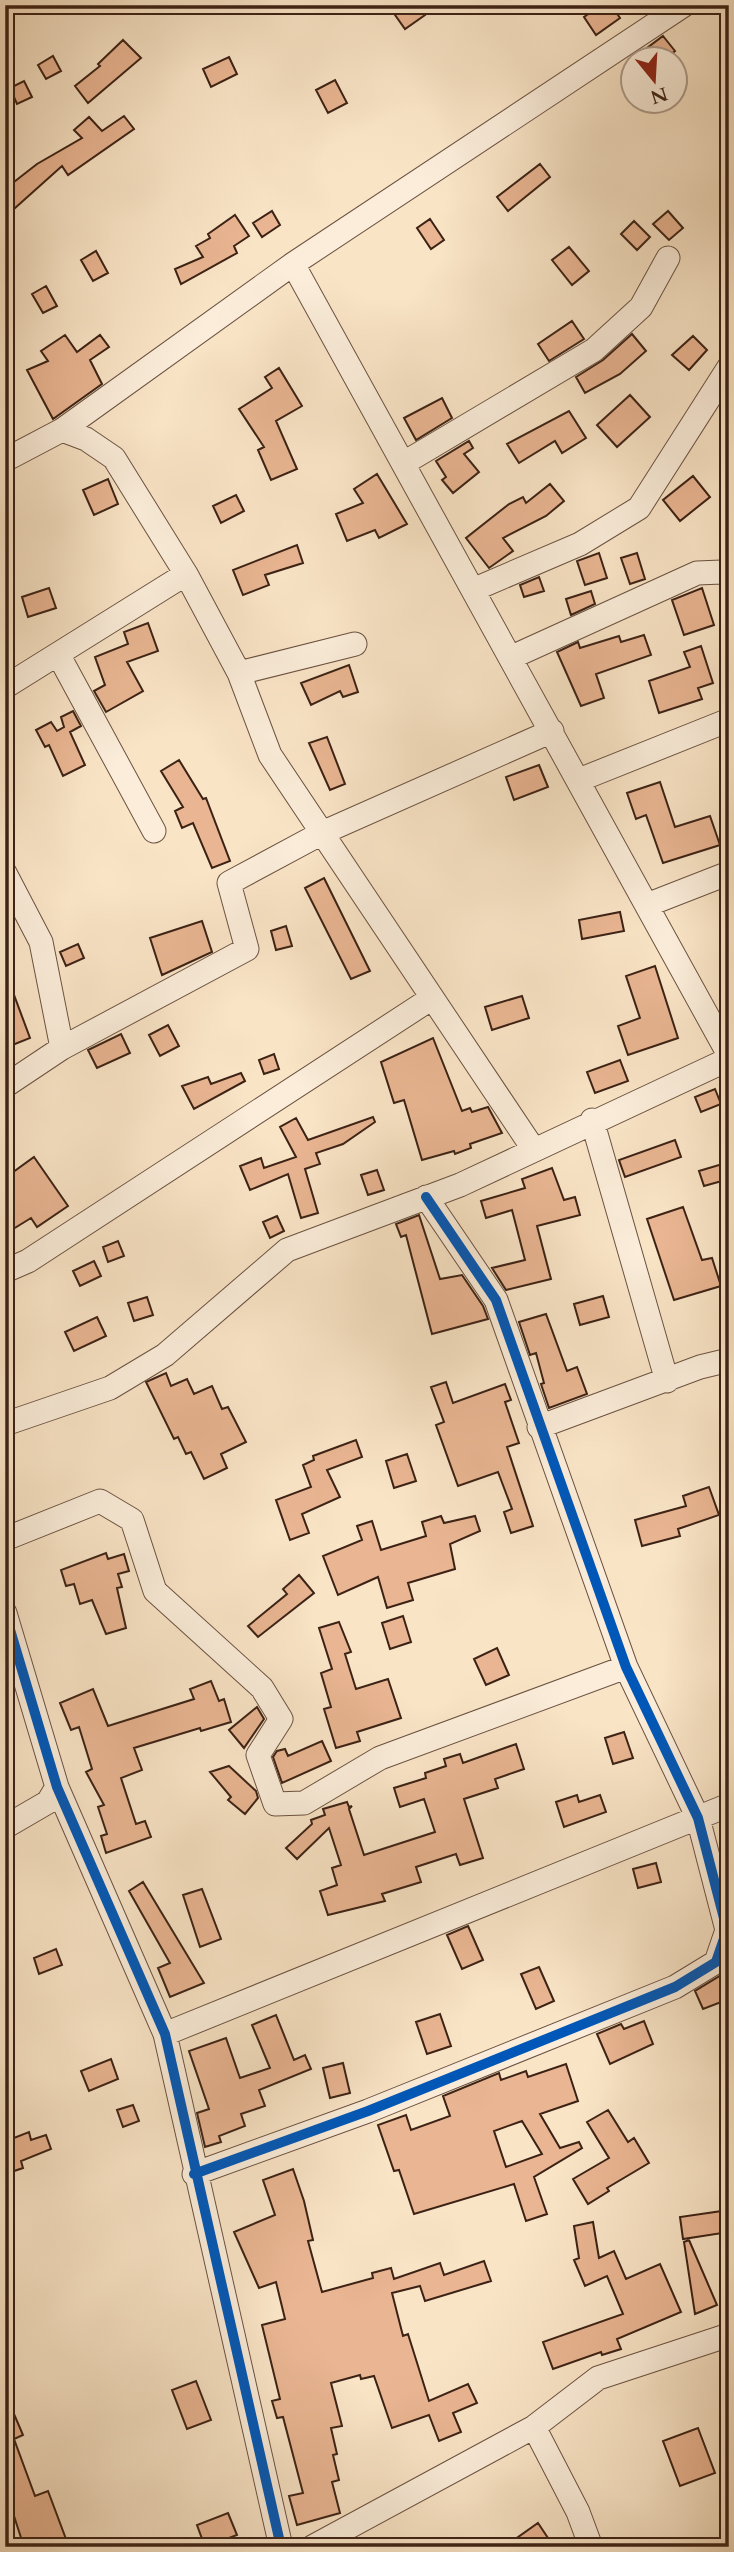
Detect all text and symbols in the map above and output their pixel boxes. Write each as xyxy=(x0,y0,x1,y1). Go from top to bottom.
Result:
north arrow xyxy=(618,46,688,116)
text: N xyxy=(647,80,671,110)

